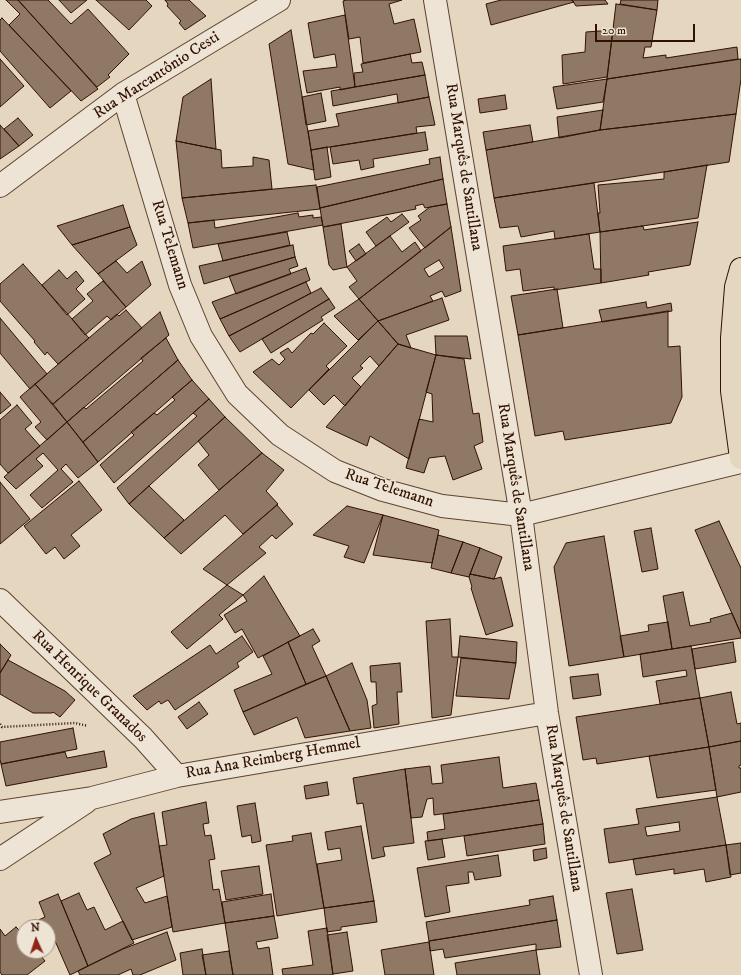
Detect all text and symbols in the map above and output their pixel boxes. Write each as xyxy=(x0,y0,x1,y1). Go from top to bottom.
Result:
scale bar xyxy=(597,16,697,42)
text: 20 m xyxy=(602,23,626,38)
street label: Rua Marcantônio Cesti xyxy=(90,28,224,124)
street label: Rua Marquês de Santillana xyxy=(440,82,486,252)
street label: Rua Telemann xyxy=(146,198,192,292)
street label: Rua Marquês de Santillana xyxy=(492,402,538,572)
street label: Rua Telemann xyxy=(342,466,436,512)
street label: Rua Henrique Granados xyxy=(27,627,151,747)
street label: Rua Marquês de Santillana xyxy=(540,723,586,893)
street label: Rua Ana Reimberg Hemmel xyxy=(184,734,362,784)
north arrow xyxy=(16,919,56,959)
text: N xyxy=(31,921,40,935)

